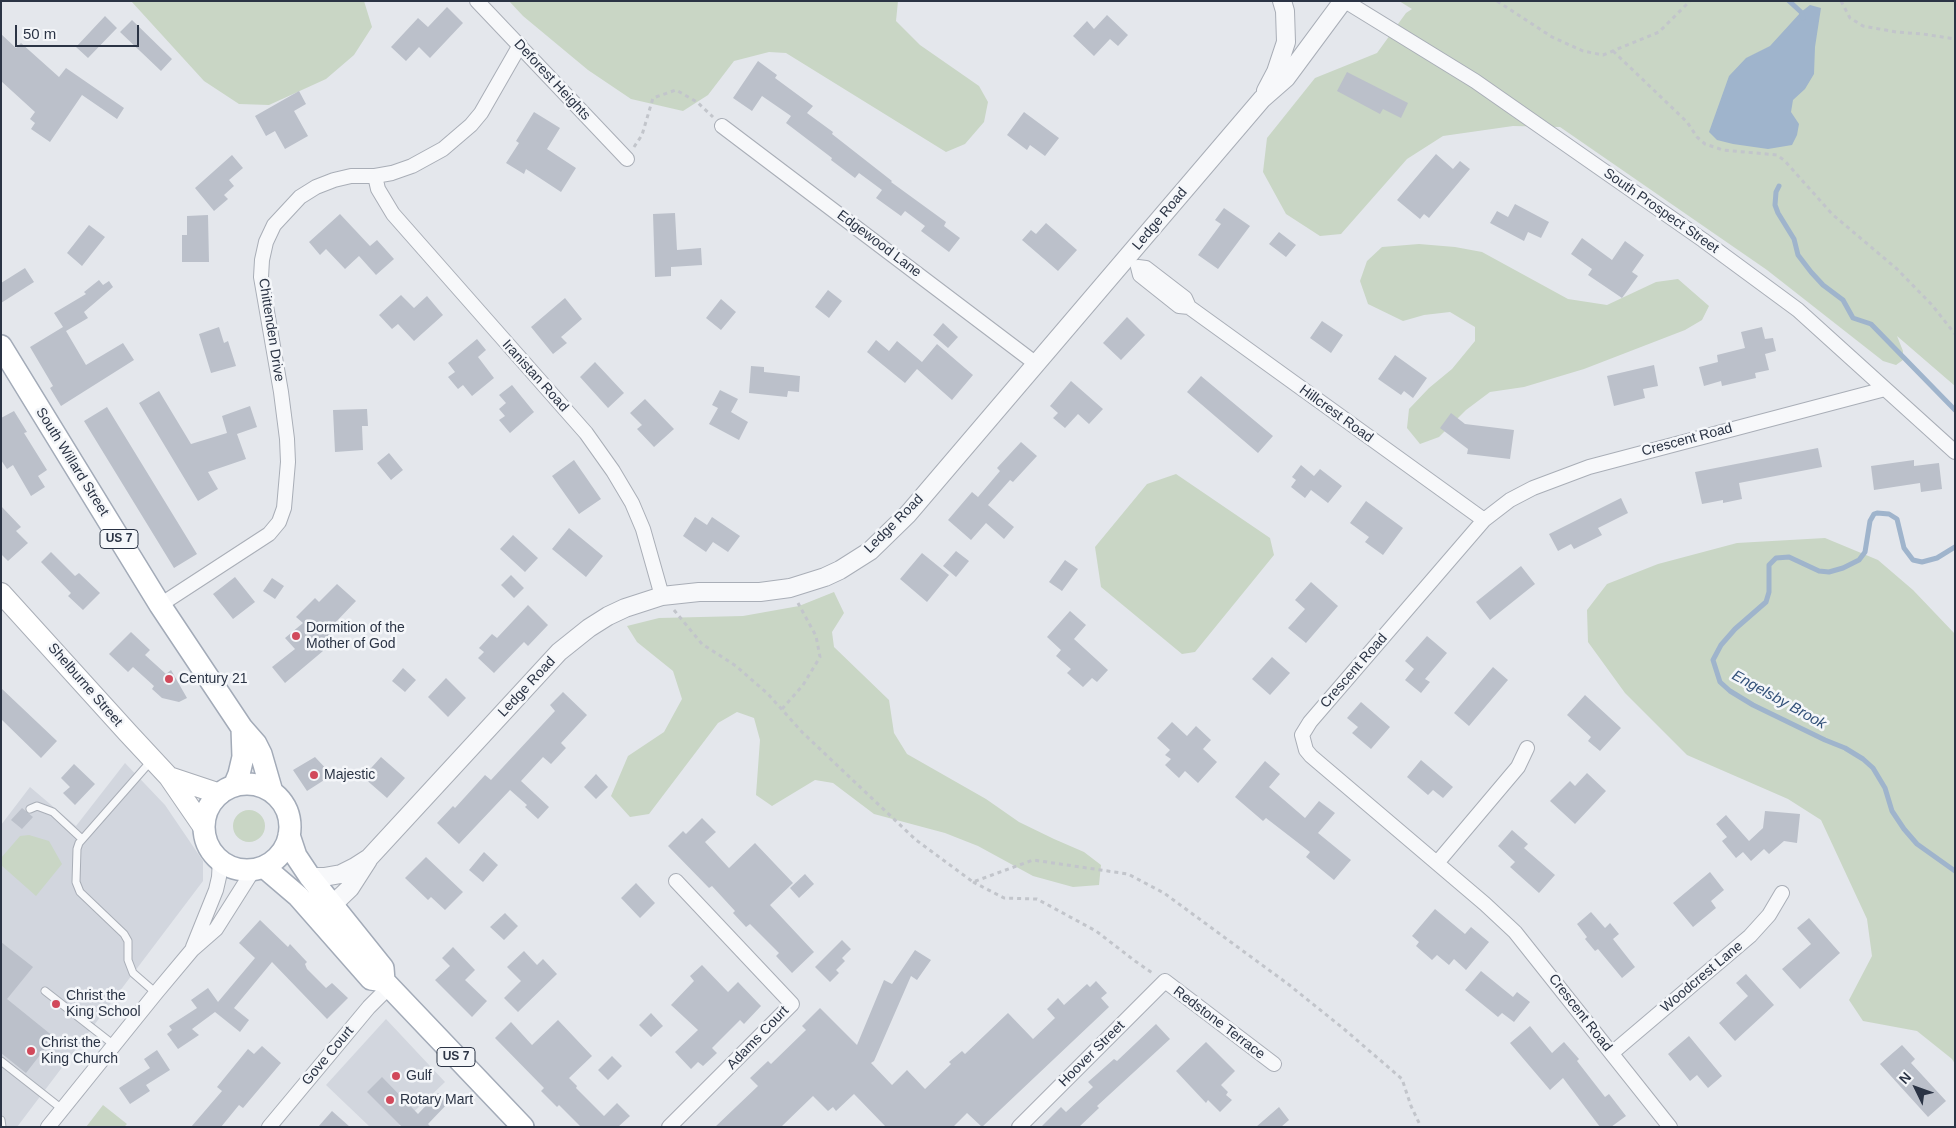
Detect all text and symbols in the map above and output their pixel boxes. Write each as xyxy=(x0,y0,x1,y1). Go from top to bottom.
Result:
scale bar xyxy=(18,15,141,47)
text: 50 m xyxy=(23,25,56,42)
street label: Deforest Heights xyxy=(510,36,594,124)
street label: South Prospect Street xyxy=(1600,165,1722,257)
street label: Ledge Road xyxy=(1129,184,1191,254)
street label: Edgewood Lane xyxy=(834,207,924,281)
street label: Chittenden Drive xyxy=(255,277,287,383)
street label: Iranistan Road xyxy=(498,337,572,415)
street label: Hillcrest Road xyxy=(1296,382,1376,446)
street label: South Willard Street xyxy=(32,405,112,519)
street label: Crescent Road xyxy=(1640,420,1734,460)
street label: Ledge Road xyxy=(861,491,927,557)
road number: US 7 xyxy=(100,530,138,548)
place label: Dormition of the Mother of God xyxy=(306,620,405,652)
marker: Dormition of the Mother of God xyxy=(290,630,302,642)
street label: Crescent Road xyxy=(1317,630,1391,712)
street label: Shelburne Street xyxy=(44,640,126,730)
street label: Ledge Road xyxy=(495,653,559,721)
water label: Engelsby Brook xyxy=(1729,667,1829,733)
place label: Century 21 xyxy=(179,671,247,687)
marker: Century 21 xyxy=(163,673,175,685)
place label: Majestic xyxy=(324,767,375,783)
marker: Majestic xyxy=(308,769,320,781)
street label: Woodcrest Lane xyxy=(1658,938,1746,1016)
street label: Crescent Road xyxy=(1545,971,1615,1055)
street label: Redstone Terrace xyxy=(1170,983,1268,1063)
place label: Christ the King School xyxy=(66,988,141,1020)
marker: Christ the King School xyxy=(50,998,62,1010)
street label: Adams Court xyxy=(724,1003,792,1073)
street label: Hoover Street xyxy=(1056,1018,1128,1090)
street label: Gove Court xyxy=(299,1023,357,1089)
place label: Christ the King Church xyxy=(41,1035,118,1068)
marker: Christ the King Church xyxy=(25,1045,37,1057)
road number: US 7 xyxy=(437,1048,475,1066)
north arrow xyxy=(1891,1063,1941,1113)
place label: Gulf xyxy=(406,1068,432,1084)
text: N xyxy=(1896,1069,1914,1087)
marker: Gulf xyxy=(390,1070,402,1082)
place label: Rotary Mart xyxy=(400,1092,473,1108)
marker: Rotary Mart xyxy=(384,1094,396,1106)

